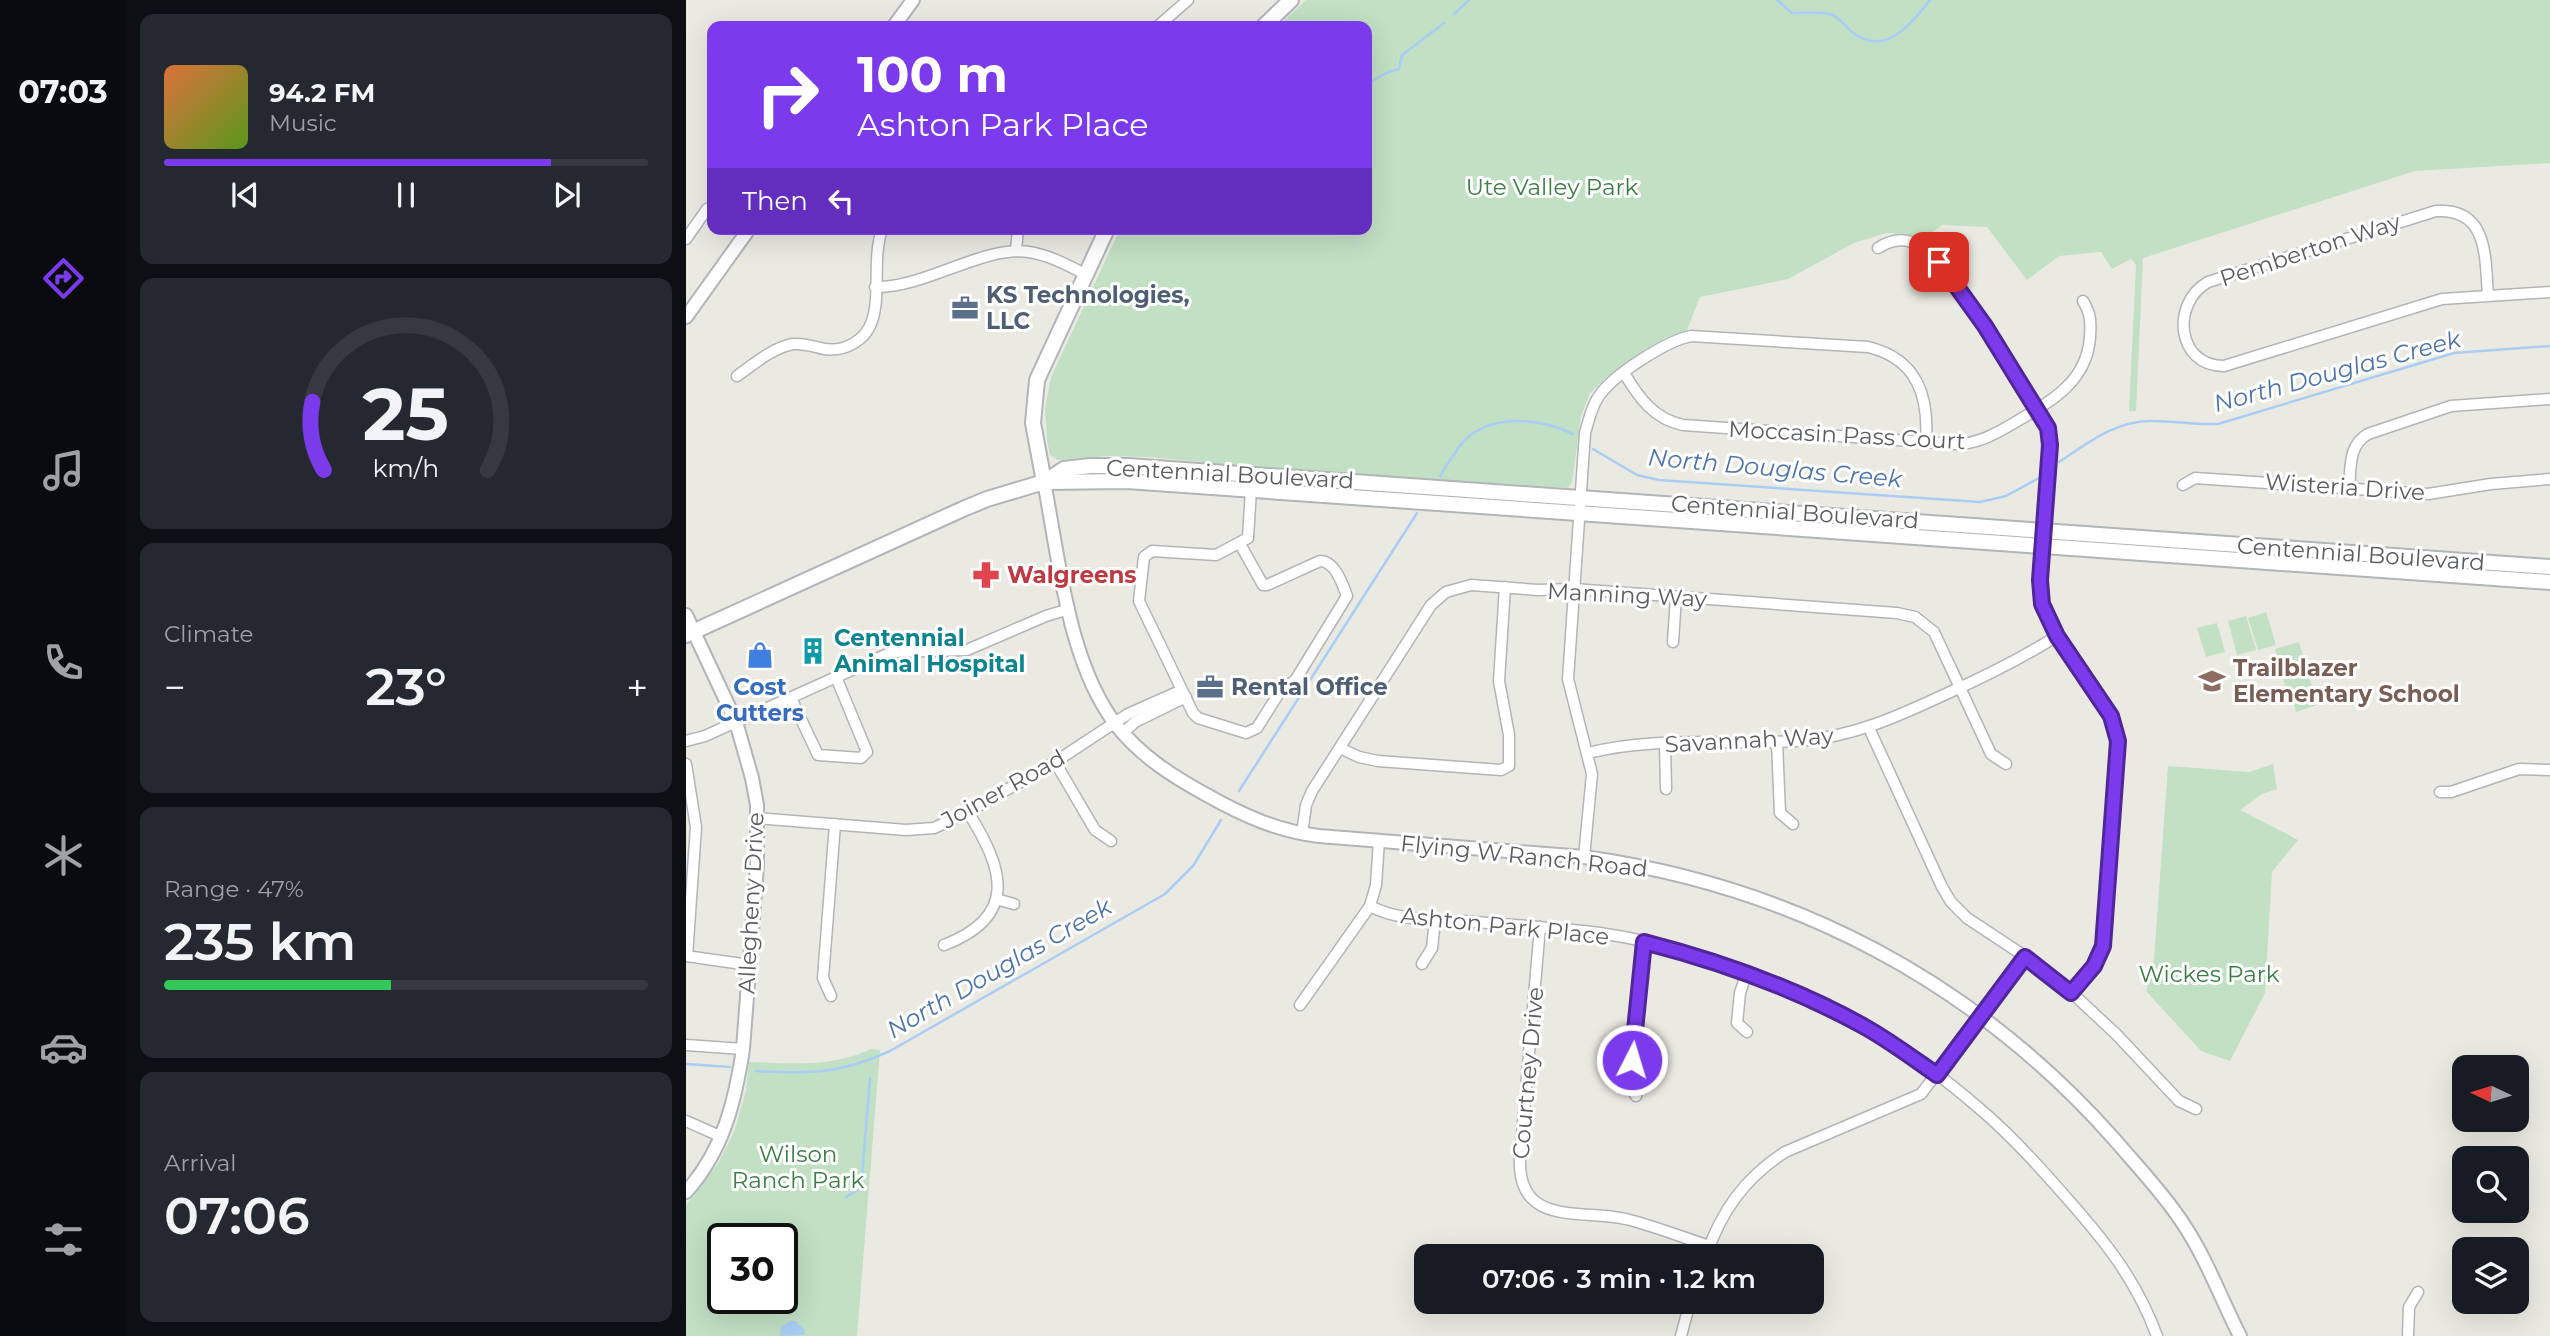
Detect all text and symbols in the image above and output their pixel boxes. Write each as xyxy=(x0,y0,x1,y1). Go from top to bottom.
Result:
text: 100 m xyxy=(857,45,1008,104)
icon: right xyxy=(742,49,833,140)
text: 07:03 xyxy=(18,72,108,111)
text: 94.2 FM xyxy=(269,77,375,109)
text: Ashton Park Place xyxy=(857,105,1149,144)
text: Music xyxy=(269,109,337,137)
park label: Ute Valley Park xyxy=(1466,173,1639,201)
icon: previous xyxy=(226,176,264,214)
icon: pause xyxy=(387,176,425,214)
icon: next xyxy=(548,176,586,214)
icon: left xyxy=(822,182,860,220)
text: Then xyxy=(742,185,808,217)
street label: Pemberton Way xyxy=(2216,207,2404,292)
pin xyxy=(1909,232,1969,292)
icon: arrive xyxy=(1920,243,1958,281)
icon: directions xyxy=(39,254,88,303)
place label: KS Technologies, LLC xyxy=(986,281,1190,335)
office icon: KS Technologies, LLC xyxy=(950,293,980,323)
water label: North Douglas Creek xyxy=(2210,324,2465,418)
text: 25 xyxy=(363,370,449,458)
street label: Moccasin Pass Court xyxy=(1728,415,1966,455)
water label: North Douglas Creek xyxy=(1647,442,1905,494)
icon: music xyxy=(39,446,88,495)
text: km/h xyxy=(373,452,439,482)
street label: Centennial Boulevard xyxy=(1105,454,1355,494)
street label: Wisteria Drive xyxy=(2264,467,2426,507)
street label: Centennial Boulevard xyxy=(1670,489,1920,535)
street label: Centennial Boulevard xyxy=(2236,531,2486,577)
pharmacy icon: Walgreens xyxy=(971,560,1001,590)
place label: Walgreens xyxy=(1007,561,1137,589)
street label: Manning Way xyxy=(1546,577,1708,613)
text: Climate xyxy=(164,620,253,648)
place label: Centennial Animal Hospital xyxy=(833,624,1026,678)
building icon: Centennial Animal Hospital xyxy=(798,636,828,666)
icon: phone xyxy=(39,638,88,687)
shop icon: Cost Cutters xyxy=(745,640,775,670)
place label: Trailblazer Elementary School xyxy=(2233,654,2460,708)
text: 23° xyxy=(365,655,447,718)
text: − xyxy=(164,664,186,711)
text: + xyxy=(626,664,648,711)
school or university icon: Trailblazer Elementary School xyxy=(2197,666,2227,696)
office icon: Rental Office xyxy=(1195,672,1225,702)
place label: Cost Cutters xyxy=(716,673,804,727)
place label: Rental Office xyxy=(1231,673,1388,701)
street label: Savannah Way xyxy=(1664,722,1835,758)
street label: Joiner Road xyxy=(935,744,1070,835)
street label: Allegheny Drive xyxy=(732,811,770,995)
street label: Flying W Ranch Road xyxy=(1399,829,1649,883)
icon: climate xyxy=(39,831,88,880)
text: Range · 47% xyxy=(164,875,304,903)
water label: North Douglas Creek xyxy=(881,891,1118,1044)
street label: Ashton Park Place xyxy=(1399,901,1611,951)
text: 235 km xyxy=(164,910,356,973)
park label: Wickes Park xyxy=(2138,960,2280,988)
street label: Courtney Drive xyxy=(1507,986,1549,1160)
icon: car xyxy=(39,1023,88,1072)
position arrow xyxy=(1595,1023,1669,1097)
north arrow xyxy=(2452,1055,2529,1132)
map controls xyxy=(2452,1055,2529,1314)
park label: Wilson Ranch Park xyxy=(732,1140,865,1194)
button: search xyxy=(2452,1146,2529,1223)
text: Arrival xyxy=(164,1149,237,1177)
text: 07:06 xyxy=(164,1184,310,1247)
icon: filters xyxy=(39,1215,88,1264)
speed limit sign: 30 xyxy=(707,1223,798,1314)
button: layers xyxy=(2452,1237,2529,1314)
text: 07:06 · 3 min · 1.2 km xyxy=(1482,1263,1756,1295)

